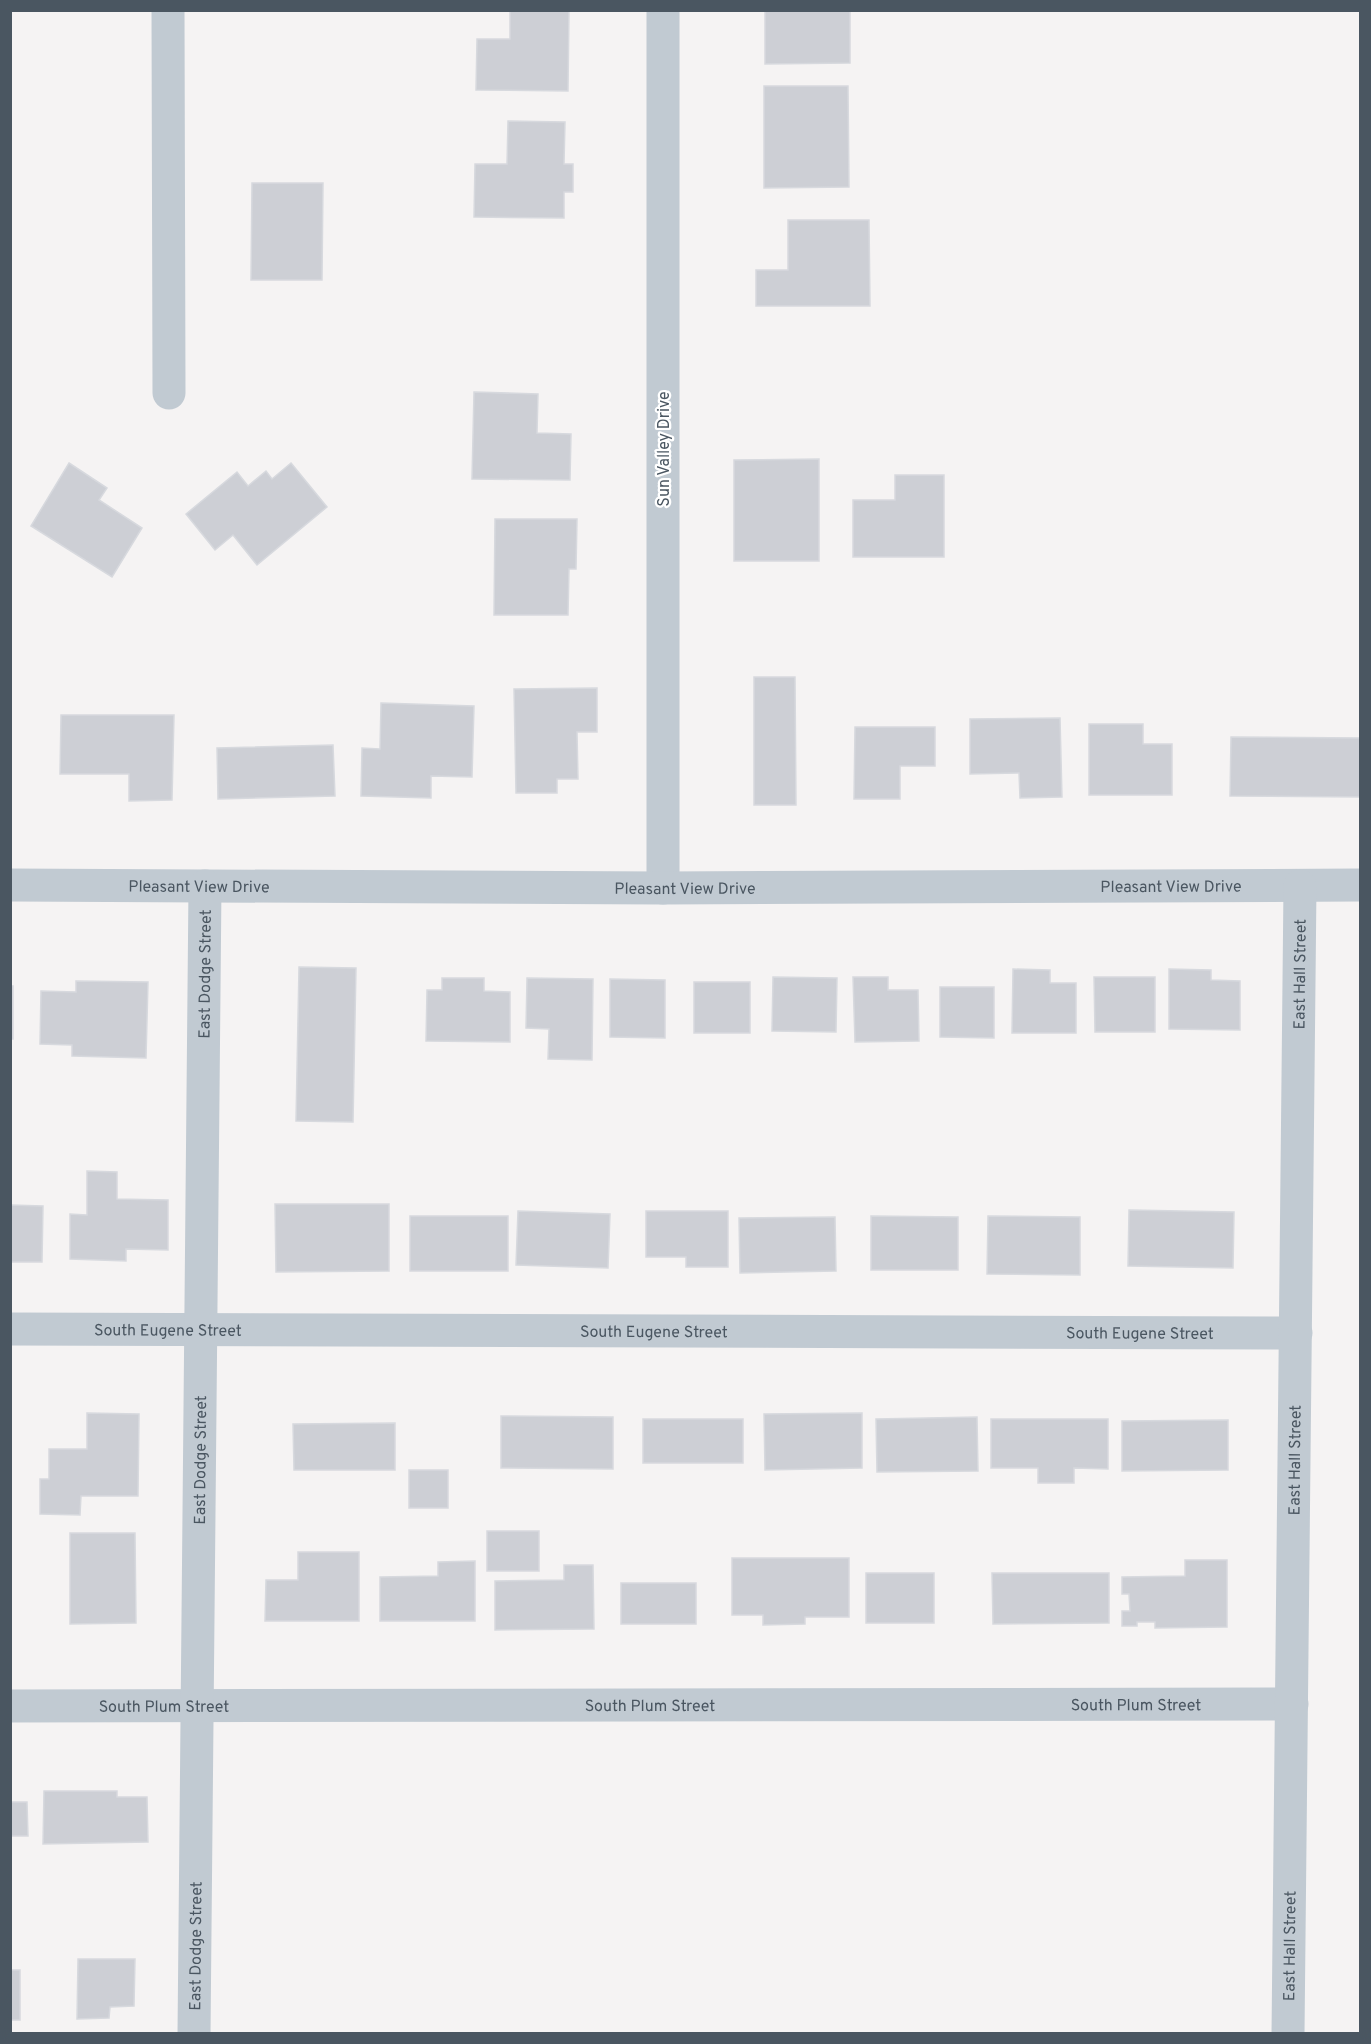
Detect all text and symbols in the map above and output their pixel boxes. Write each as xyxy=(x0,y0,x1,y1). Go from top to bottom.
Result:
street label: Sun Valley Drive xyxy=(655,391,675,507)
street label: Pleasant View Drive xyxy=(128,878,270,898)
street label: Pleasant View Drive xyxy=(1100,878,1242,898)
street label: Pleasant View Drive xyxy=(614,880,756,900)
street label: East Dodge Street xyxy=(196,909,217,1039)
street label: East Hall Street xyxy=(1291,919,1312,1029)
street label: South Eugene Street xyxy=(94,1321,242,1342)
street label: South Eugene Street xyxy=(580,1323,728,1343)
street label: South Eugene Street xyxy=(1066,1324,1214,1345)
street label: East Dodge Street xyxy=(191,1395,212,1525)
street label: East Hall Street xyxy=(1285,1405,1307,1515)
street label: South Plum Street xyxy=(1071,1696,1201,1716)
street label: South Plum Street xyxy=(585,1697,715,1717)
street label: South Plum Street xyxy=(99,1698,229,1718)
street label: East Dodge Street xyxy=(186,1881,207,2011)
street label: East Hall Street xyxy=(1280,1891,1301,2001)

